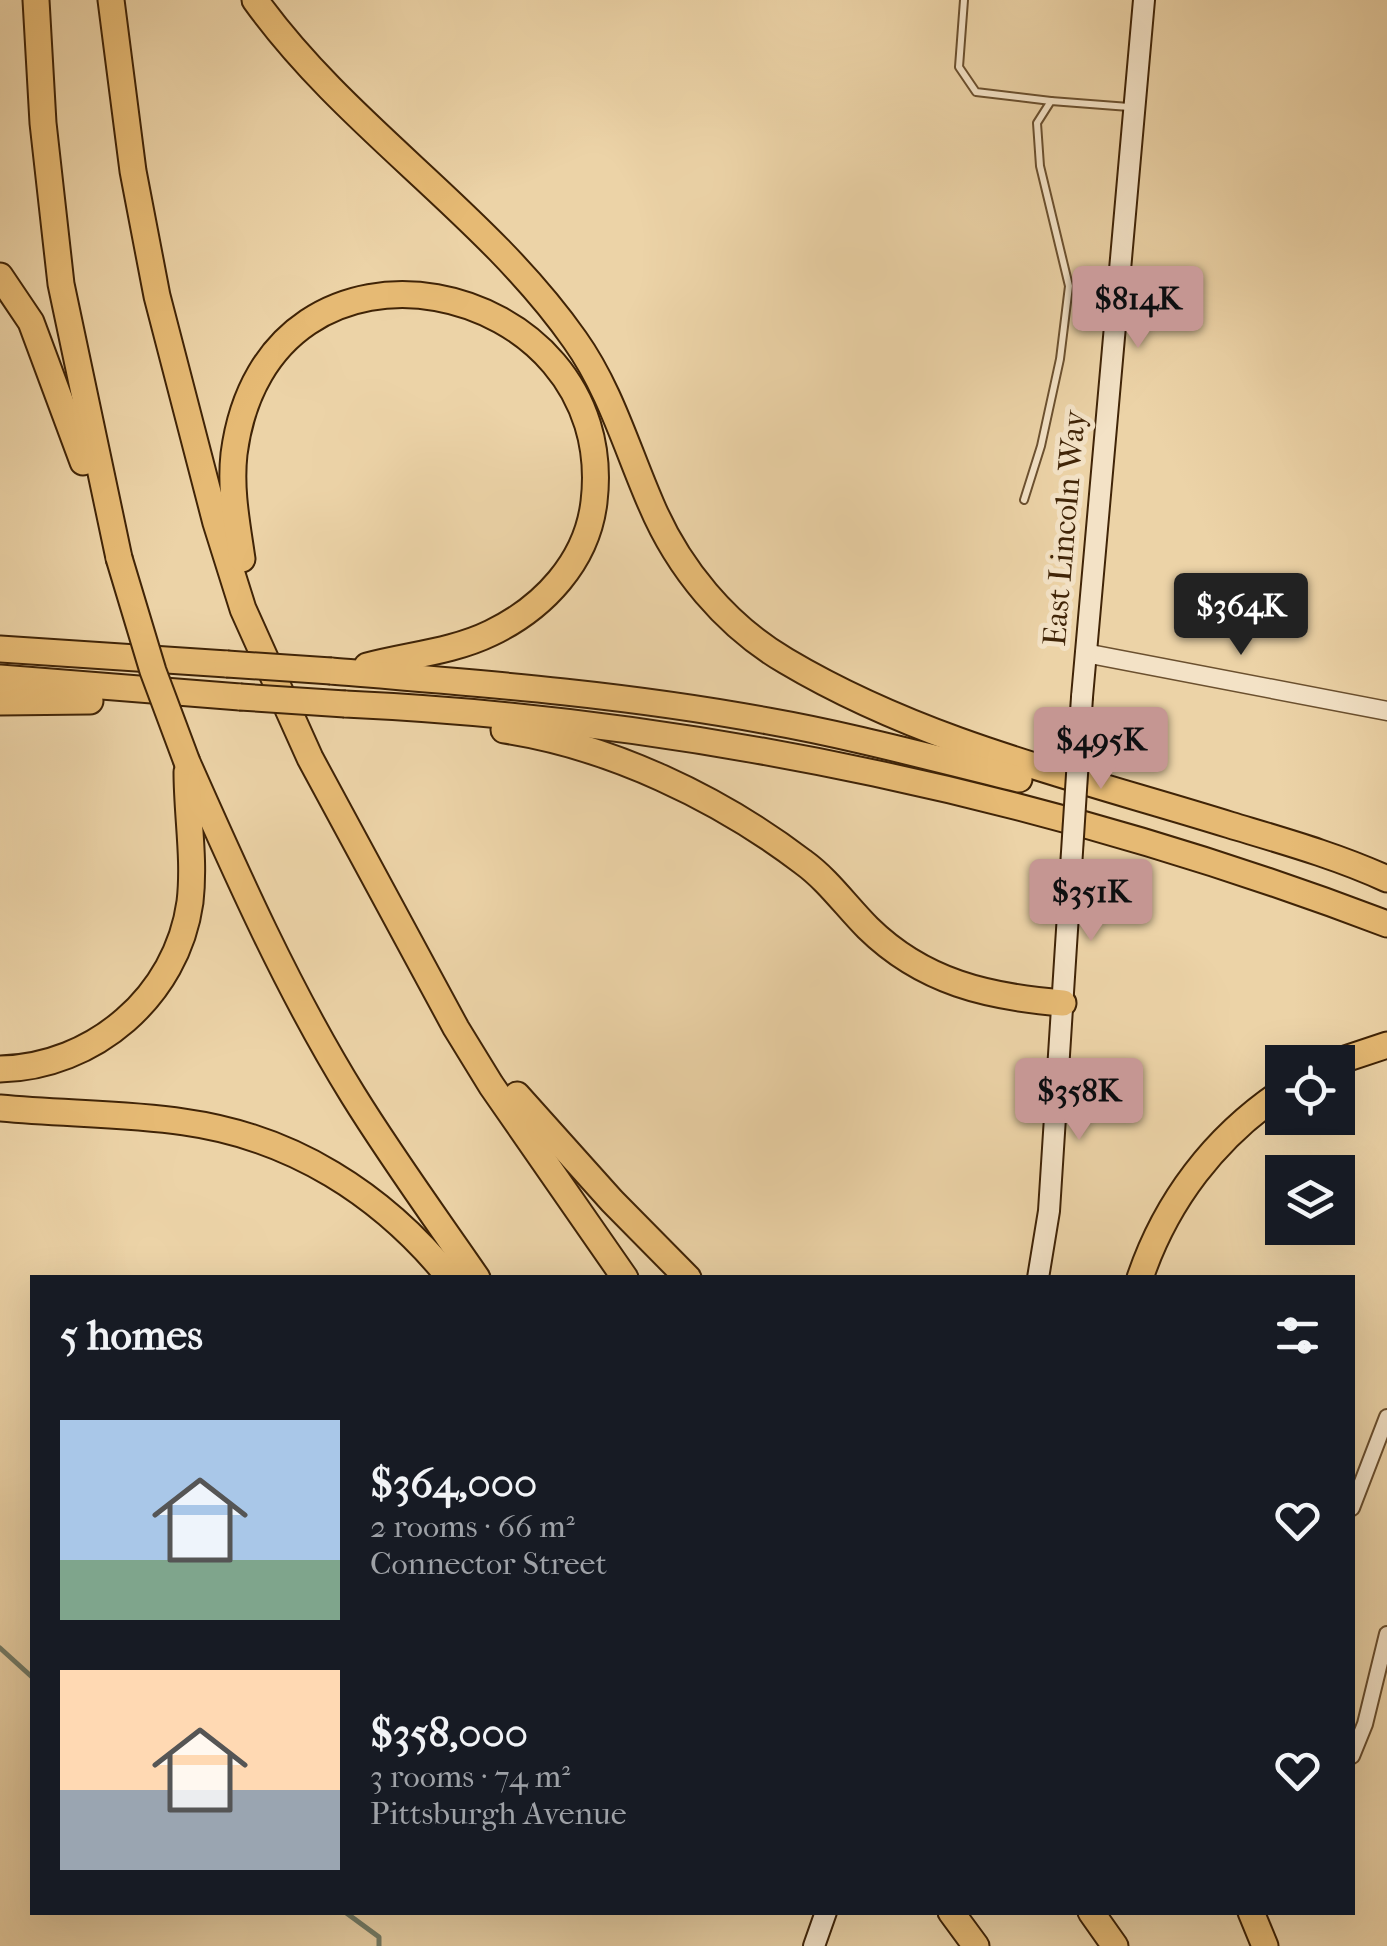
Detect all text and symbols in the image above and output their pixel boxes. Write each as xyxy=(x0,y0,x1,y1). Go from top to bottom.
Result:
pin: $814K xyxy=(1068,266,1208,351)
text: $814K xyxy=(1094,280,1182,317)
street label: East Lincoln Way xyxy=(1036,408,1093,647)
pin: $364K xyxy=(1171,573,1311,658)
text: $364K xyxy=(1196,587,1286,624)
pin: $495K xyxy=(1031,707,1171,792)
text: $495K xyxy=(1056,721,1146,758)
pin: $351K xyxy=(1021,859,1161,944)
text: $351K xyxy=(1051,873,1131,910)
map controls xyxy=(1265,1045,1355,1245)
button: locate xyxy=(1265,1045,1355,1135)
pin: $358K xyxy=(1009,1058,1149,1143)
text: $358K xyxy=(1037,1072,1121,1109)
button: layers xyxy=(1265,1155,1355,1245)
icon: filters xyxy=(1270,1308,1325,1363)
text: 5 homes xyxy=(60,1311,203,1360)
text: $364,000 xyxy=(370,1459,537,1508)
icon: home xyxy=(140,1460,260,1580)
icon: heart xyxy=(1270,1493,1325,1548)
text: 2 rooms · 66 m² xyxy=(370,1508,575,1545)
text: Connector Street xyxy=(370,1545,607,1582)
text: $358,000 xyxy=(370,1709,528,1758)
icon: home xyxy=(140,1710,260,1830)
icon: heart xyxy=(1270,1743,1325,1798)
text: 3 rooms · 74 m² xyxy=(370,1758,570,1795)
text: Pittsburgh Avenue xyxy=(370,1795,627,1832)

